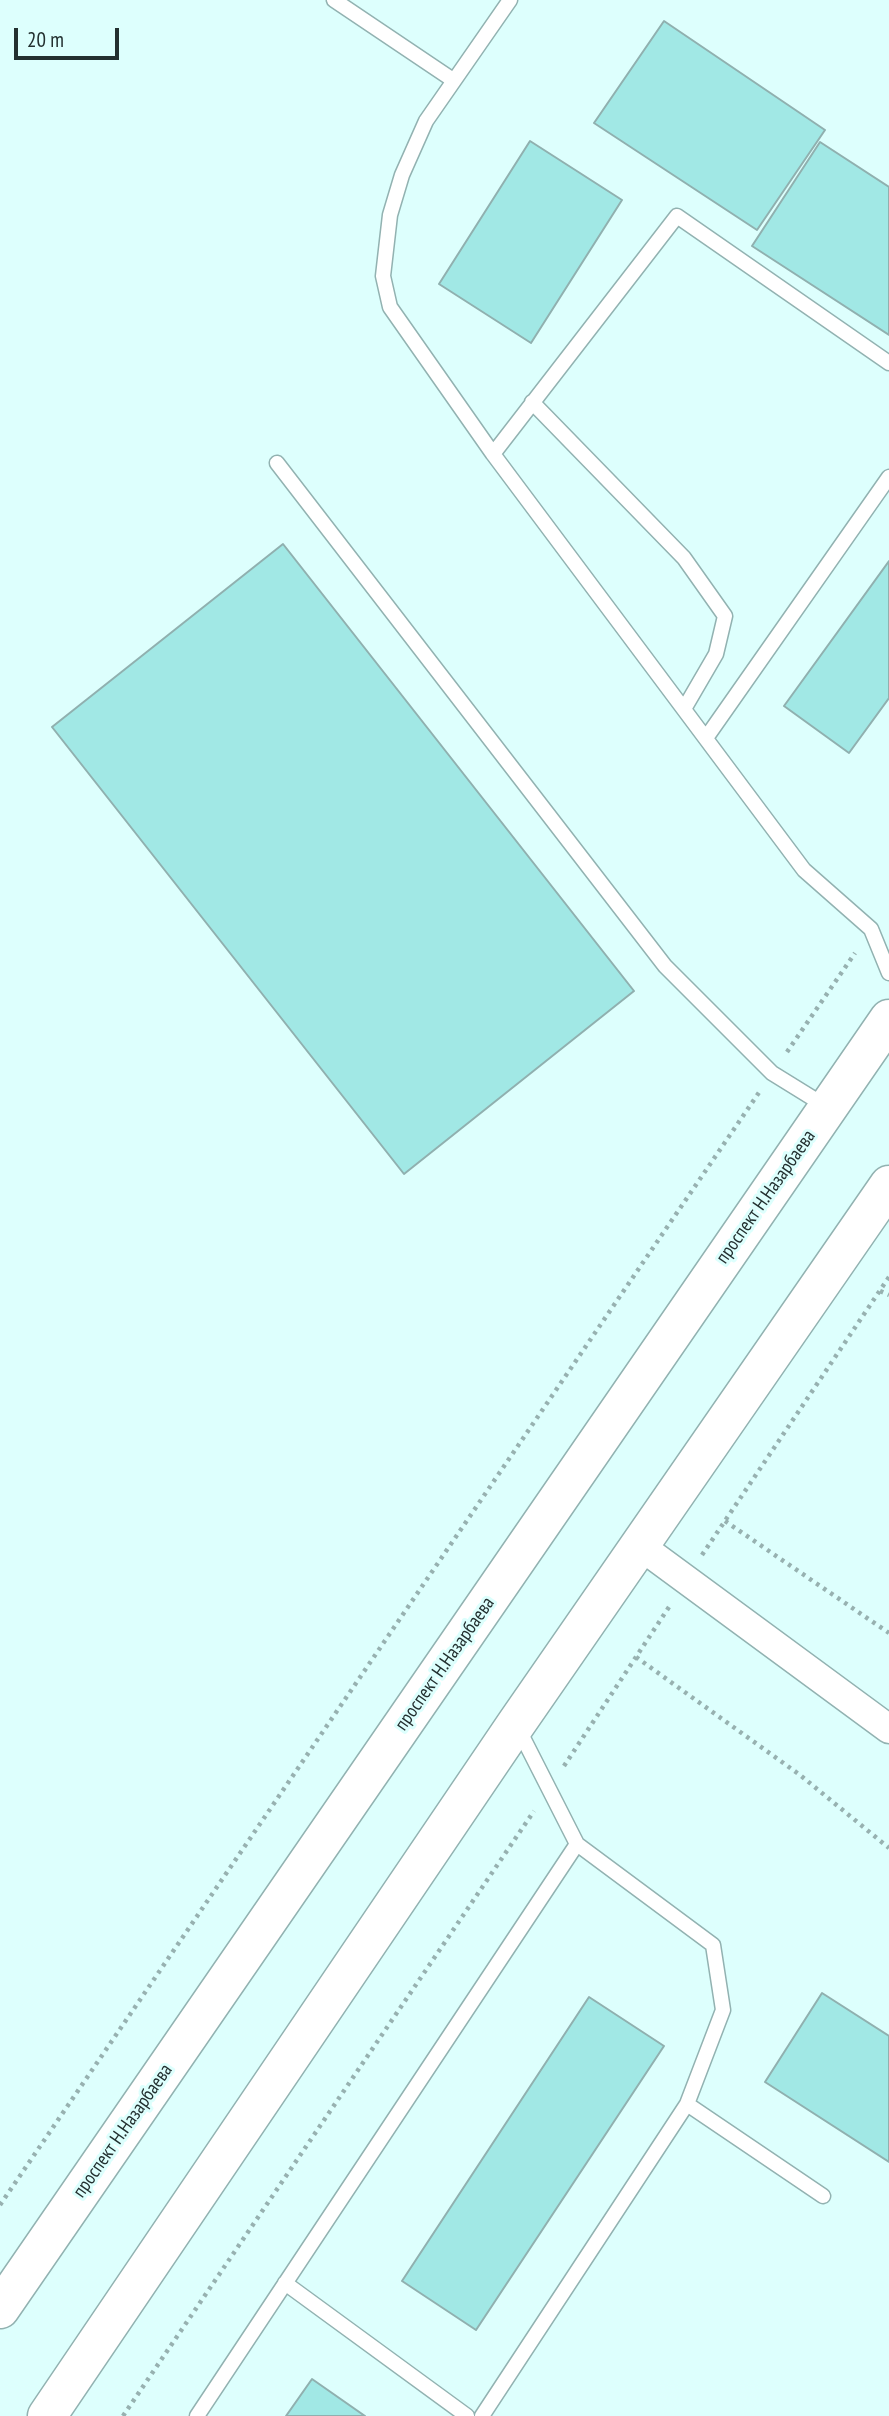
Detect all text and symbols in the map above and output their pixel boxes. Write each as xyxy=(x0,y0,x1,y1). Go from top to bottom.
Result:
scale bar xyxy=(18,14,122,58)
text: 20 m xyxy=(27,26,64,53)
street label: проспект Н.Назарбаева xyxy=(711,1126,821,1268)
street label: проспект Н.Назарбаева xyxy=(390,1593,500,1735)
street label: проспект Н.Назарбаева xyxy=(68,2060,178,2202)

